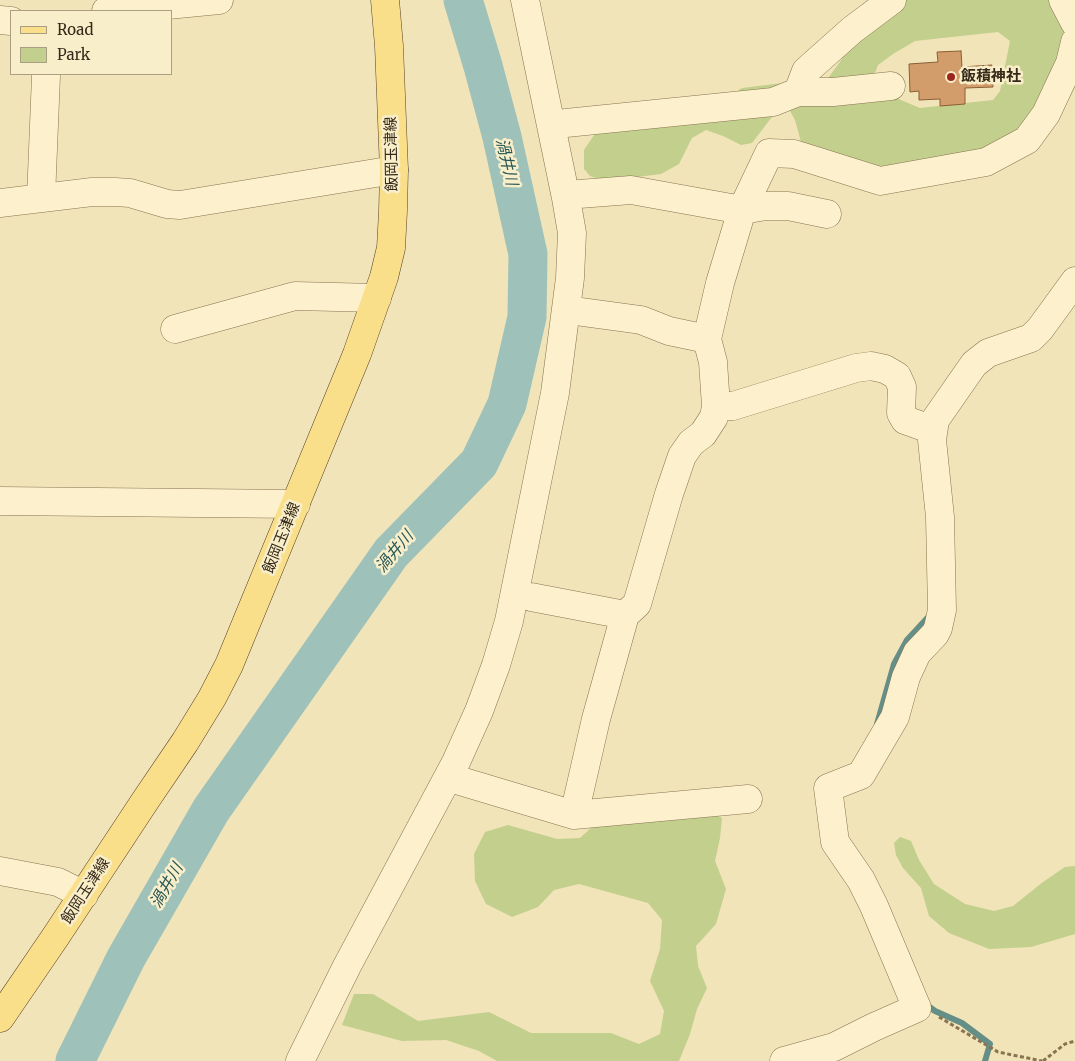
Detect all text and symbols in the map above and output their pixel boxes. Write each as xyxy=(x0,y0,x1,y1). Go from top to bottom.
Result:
legend xyxy=(10,10,172,75)
text: Road xyxy=(57,20,93,39)
text: Park xyxy=(57,45,90,64)
place label: 飯積神社 xyxy=(961,68,1021,86)
marker: 飯積神社 xyxy=(945,71,957,83)
street label: 飯岡玉津線 xyxy=(382,116,402,192)
water label: 渦井川 xyxy=(491,136,521,188)
street label: 飯岡玉津線 xyxy=(260,500,304,576)
water label: 渦井川 xyxy=(372,527,418,577)
street label: 飯岡玉津線 xyxy=(58,855,114,927)
water label: 渦井川 xyxy=(147,860,187,912)

